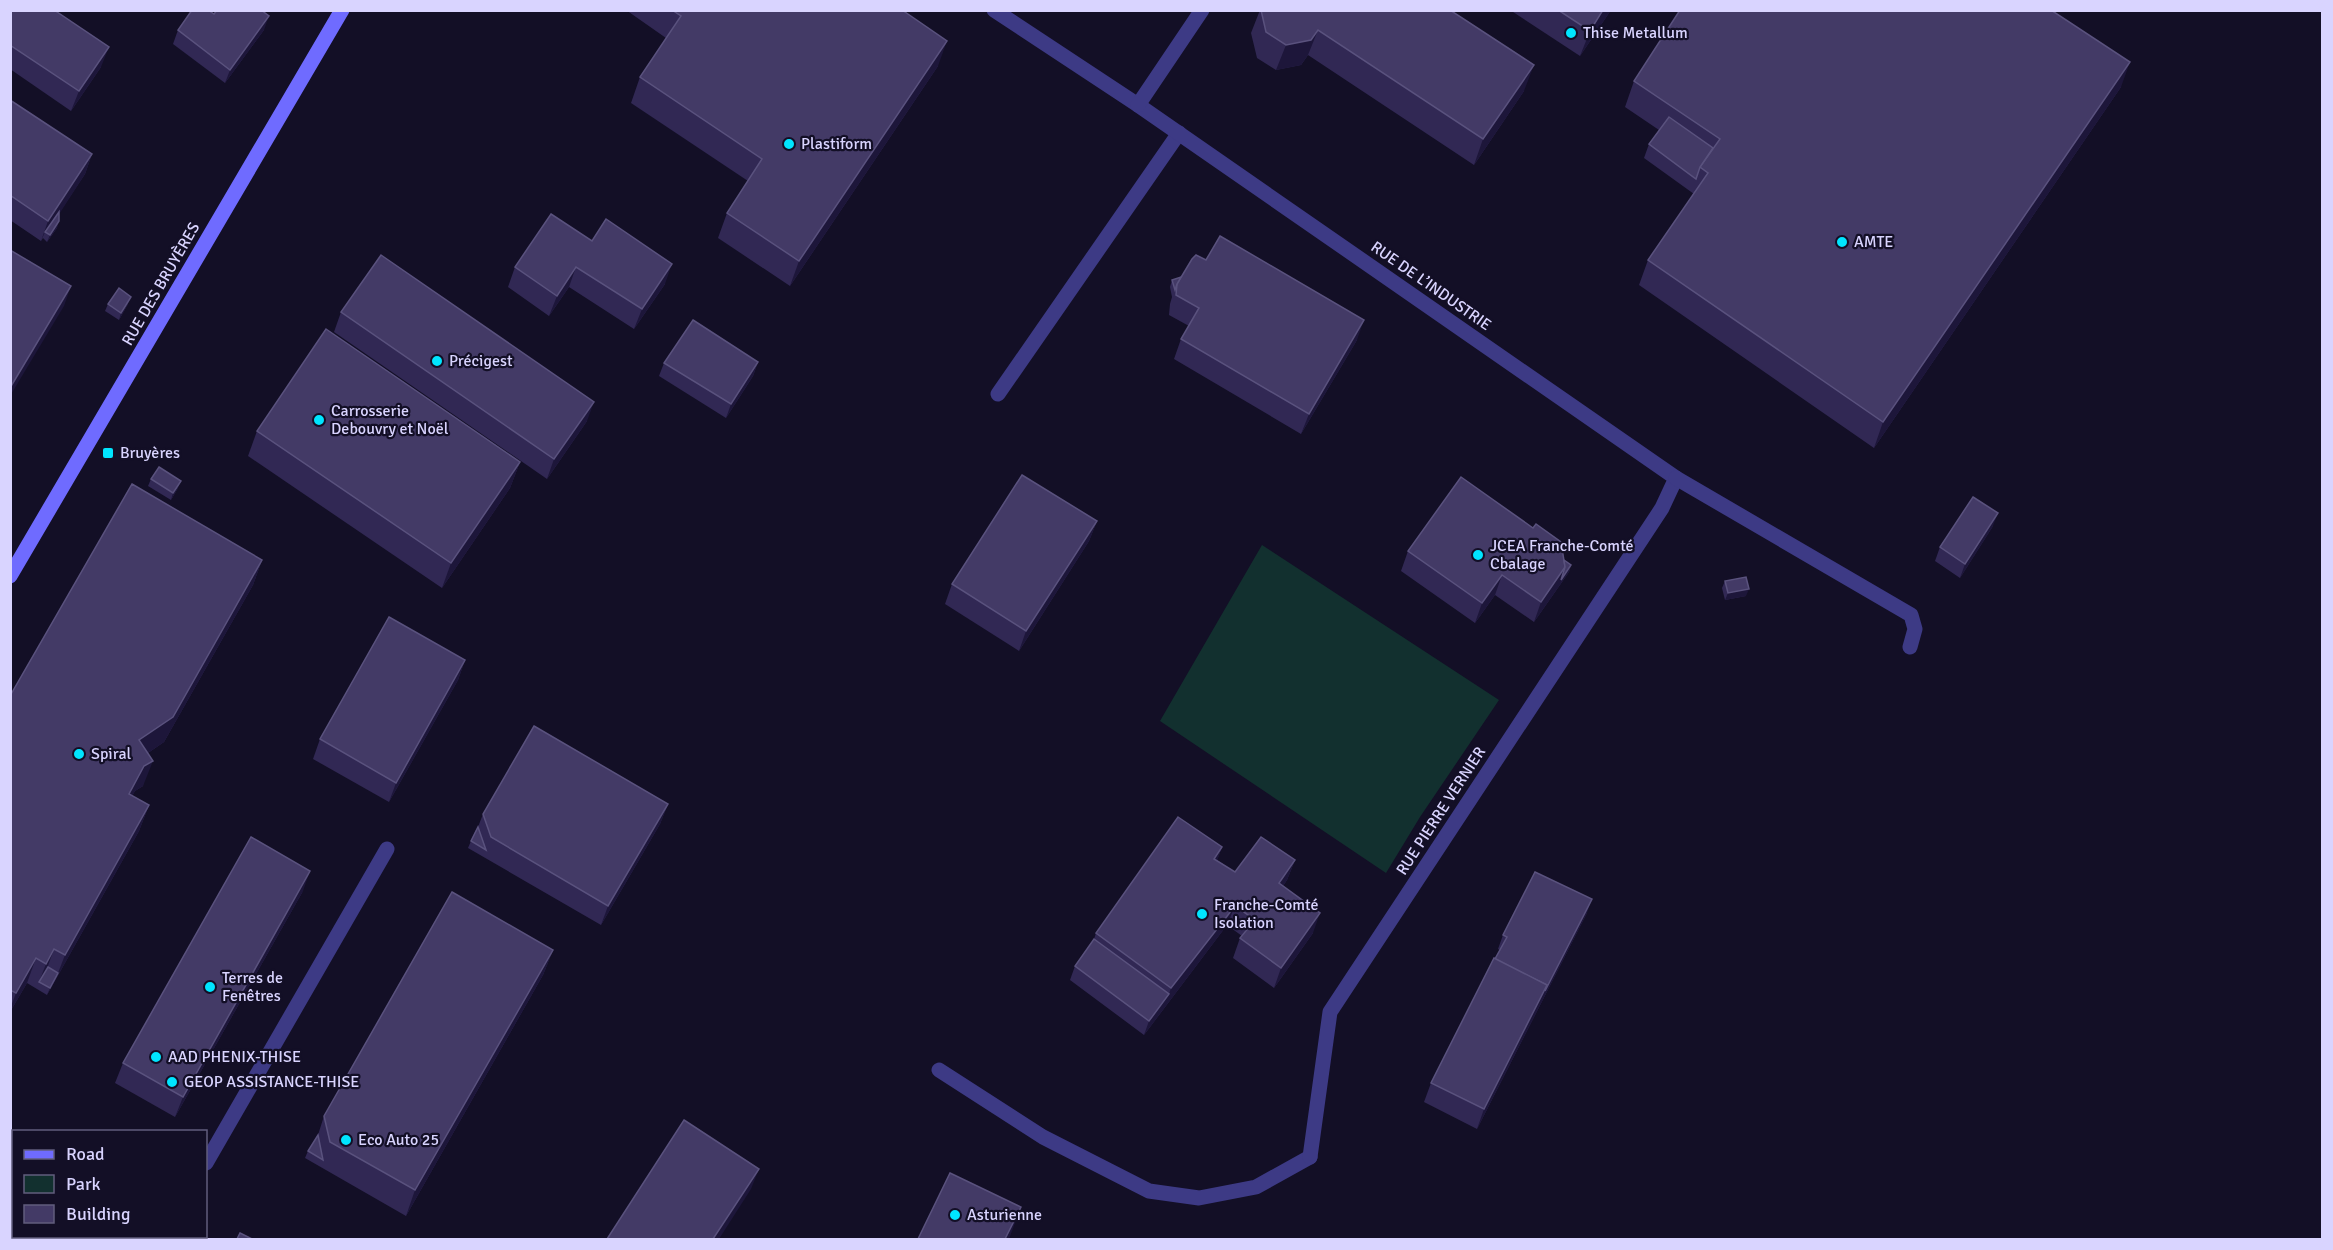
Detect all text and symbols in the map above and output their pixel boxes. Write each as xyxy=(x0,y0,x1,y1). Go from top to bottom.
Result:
place label: Thise Metallum xyxy=(1583,23,1688,43)
marker: Thise Metallum xyxy=(1564,26,1578,40)
place label: Plastiform xyxy=(801,134,872,154)
marker: Plastiform xyxy=(782,137,796,151)
street label: RUE DES BRUYÈRES xyxy=(118,219,204,349)
place label: AMTE xyxy=(1854,232,1893,252)
marker: AMTE xyxy=(1835,235,1849,249)
street label: RUE DE L’INDUSTRIE xyxy=(1367,237,1495,335)
place label: Précigest xyxy=(449,351,513,371)
marker: Précigest xyxy=(430,354,444,368)
place label: Carrosserie Debouvry et Noël xyxy=(331,401,449,439)
marker: Carrosserie Debouvry et Noël xyxy=(312,413,326,427)
place label: Bruyères xyxy=(120,443,180,463)
marker: Bruyères xyxy=(101,446,115,460)
place label: JCEA Franche-Comté Cbalage xyxy=(1490,536,1634,574)
marker: JCEA Franche-Comté Cbalage xyxy=(1471,548,1485,562)
street label: RUE PIERRE VERNIER xyxy=(1392,743,1490,879)
place label: Spiral xyxy=(91,744,132,764)
marker: Spiral xyxy=(72,747,86,761)
place label: Franche-Comté Isolation xyxy=(1214,895,1319,933)
marker: Franche-Comté Isolation xyxy=(1195,907,1209,921)
place label: Terres de Fenêtres xyxy=(222,968,283,1006)
marker: Terres de Fenêtres xyxy=(203,980,217,994)
place label: AAD PHENIX-THISE xyxy=(168,1047,301,1067)
marker: AAD PHENIX-THISE xyxy=(149,1050,163,1064)
place label: GEOP ASSISTANCE-THISE xyxy=(184,1072,359,1092)
marker: GEOP ASSISTANCE-THISE xyxy=(165,1075,179,1089)
legend xyxy=(12,1130,207,1238)
place label: Eco Auto 25 xyxy=(358,1130,439,1150)
marker: Eco Auto 25 xyxy=(339,1133,353,1147)
text: Road xyxy=(66,1143,105,1165)
text: Park xyxy=(66,1173,101,1195)
text: Building xyxy=(66,1203,130,1225)
place label: Asturienne xyxy=(967,1205,1042,1225)
marker: Asturienne xyxy=(948,1208,962,1222)

